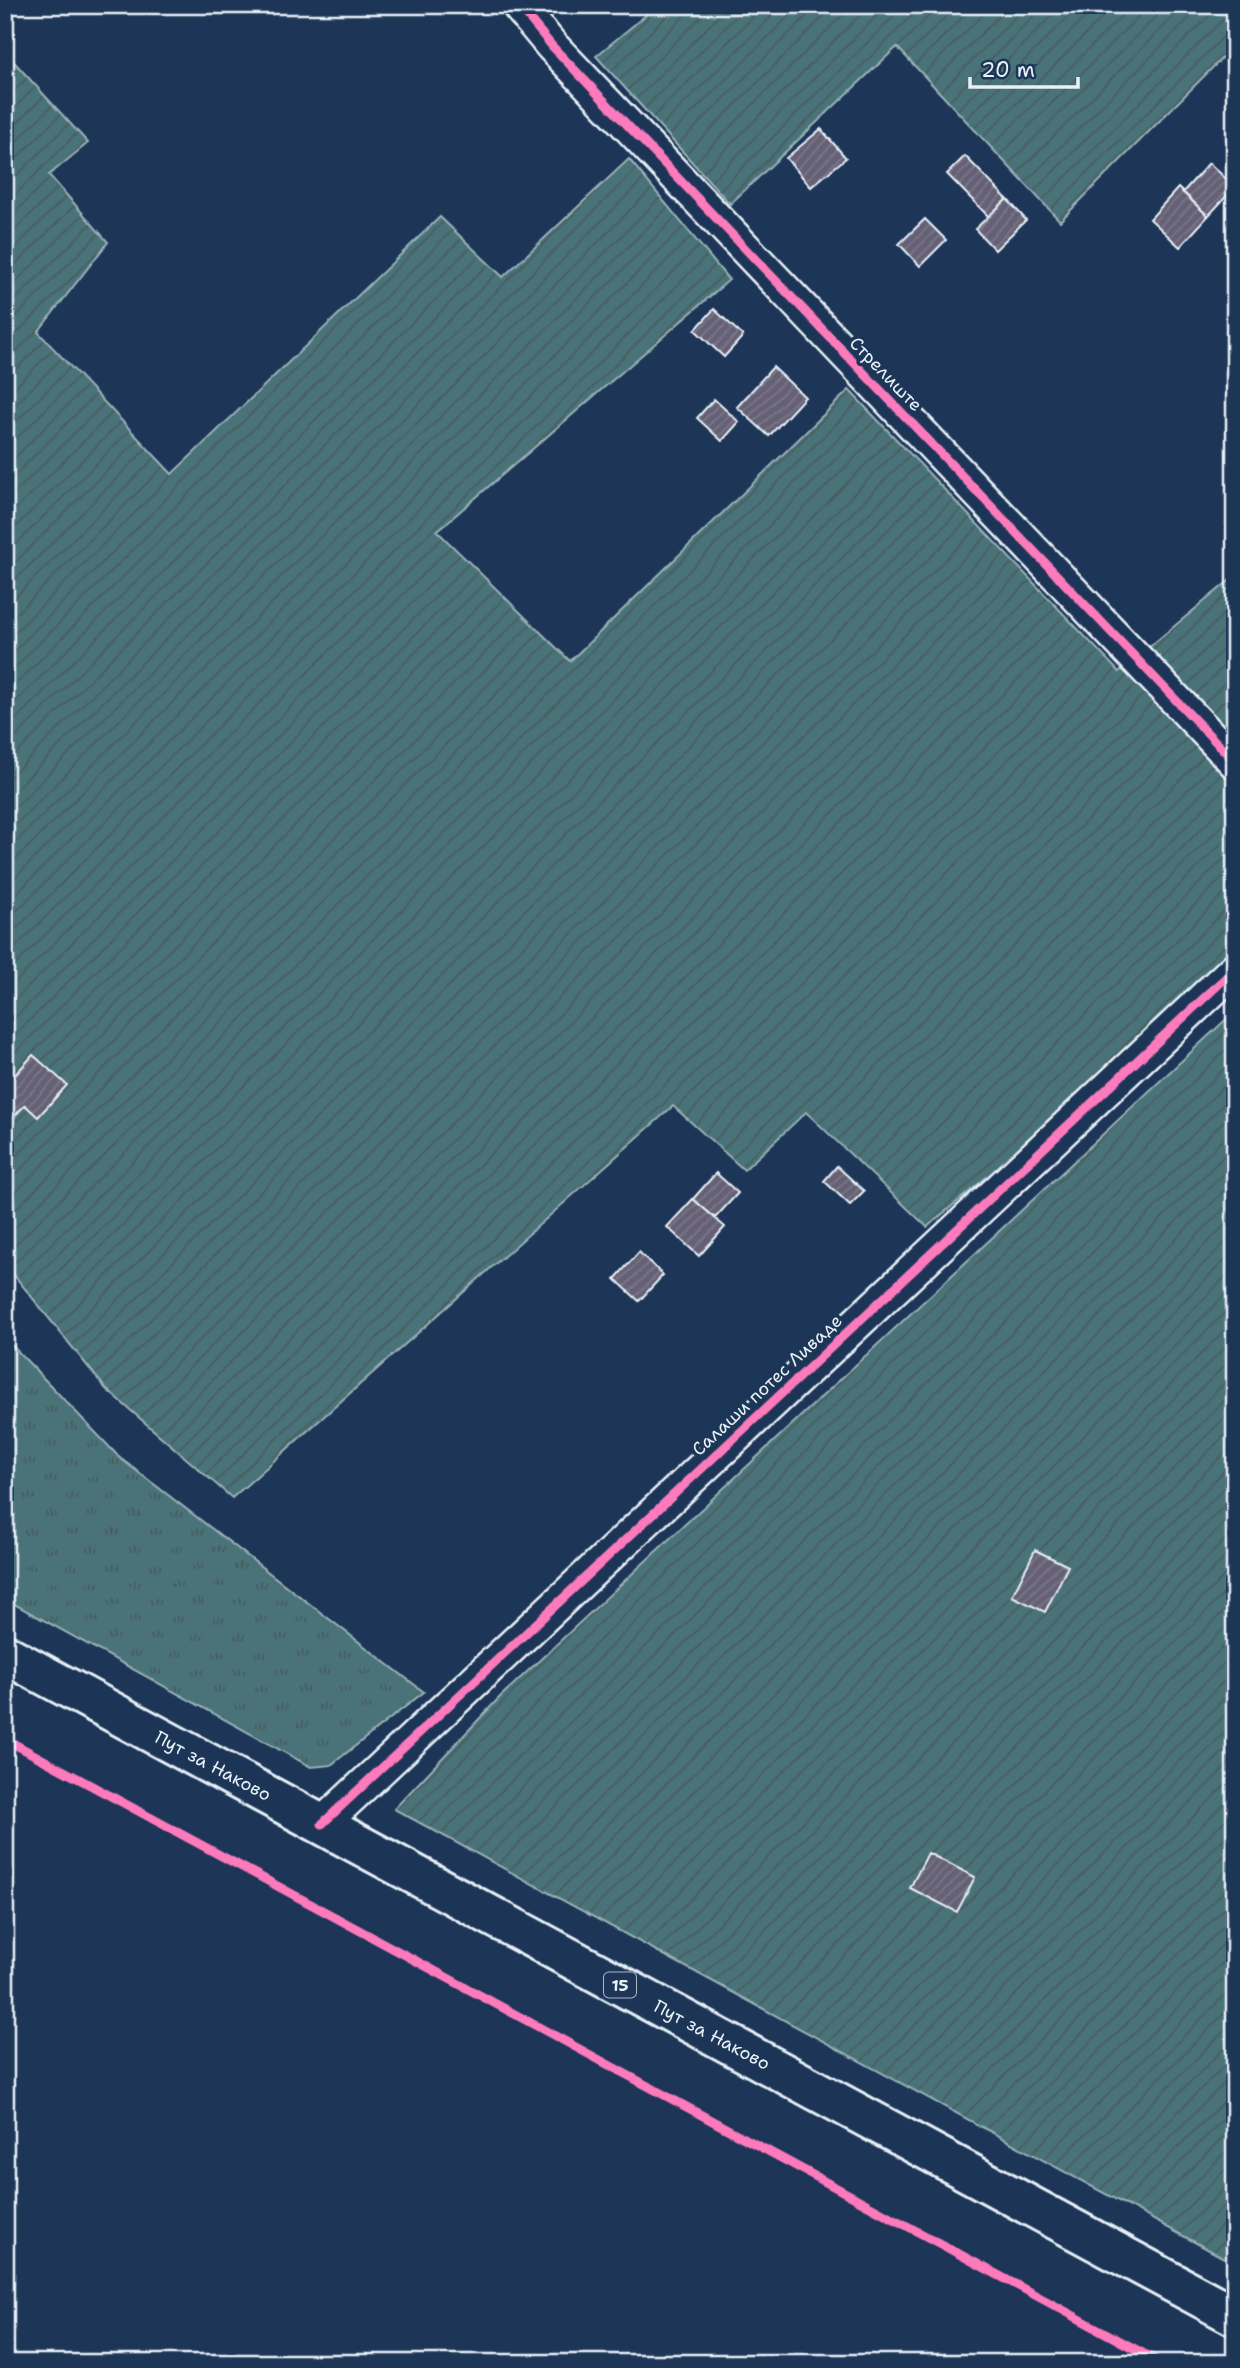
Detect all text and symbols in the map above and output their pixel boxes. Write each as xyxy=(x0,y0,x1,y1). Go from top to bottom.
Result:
scale bar xyxy=(970,46,1079,90)
text: 20 m xyxy=(981,56,1035,84)
street label: Стрелиште xyxy=(844,331,928,417)
street label: Салаши потес Ливаде xyxy=(687,1309,847,1461)
street label: Пут за Наково xyxy=(151,1725,275,1807)
road number: 15 xyxy=(604,1972,636,1997)
street label: Пут за Наково xyxy=(650,1994,774,2076)

